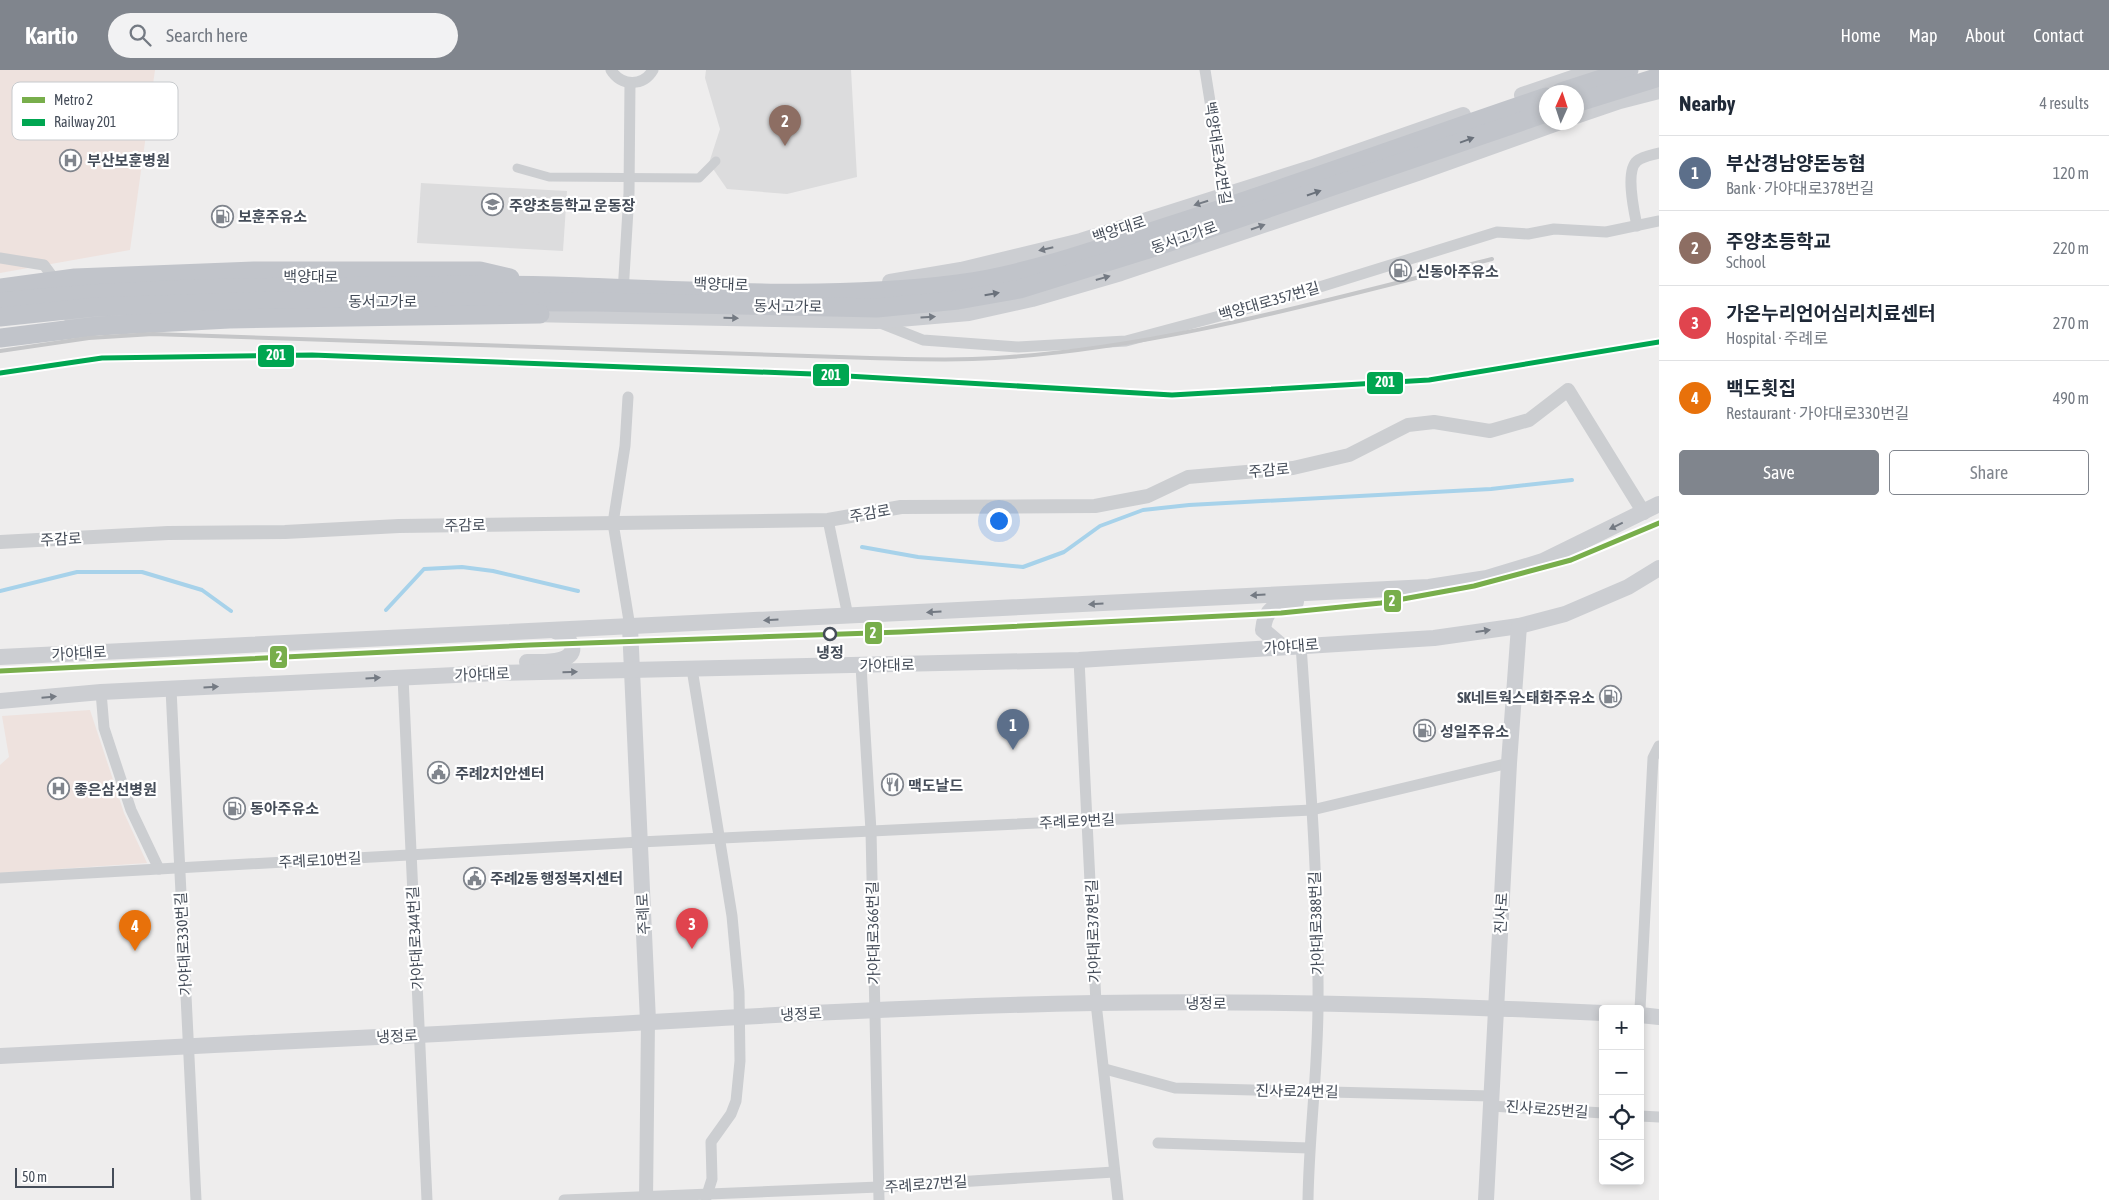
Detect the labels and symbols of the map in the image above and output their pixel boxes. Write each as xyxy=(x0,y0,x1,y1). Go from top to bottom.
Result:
legend xyxy=(12,82,178,140)
north arrow xyxy=(1539,85,1584,130)
text: Metro 2 xyxy=(54,92,93,108)
street label: 백양대로342번길 xyxy=(1201,100,1235,206)
pin: 2 xyxy=(769,105,801,146)
text: Railway 201 xyxy=(54,114,116,130)
one-way arrow xyxy=(1460,136,1475,143)
hospital icon: 부산보훈병원 xyxy=(59,148,83,172)
place label: 부산보훈병원 xyxy=(87,152,170,169)
one-way arrow xyxy=(1307,189,1322,197)
school or university icon: 주양초등학교 운동장 xyxy=(481,193,505,217)
place label: 주양초등학교 운동장 xyxy=(509,197,635,214)
one-way arrow xyxy=(1193,199,1208,207)
fuel station icon: 보훈주유소 xyxy=(210,204,234,228)
place label: 보훈주유소 xyxy=(238,208,307,225)
street label: 백양대로 xyxy=(1090,212,1148,246)
street label: 동서고가로 xyxy=(1149,218,1219,256)
one-way arrow xyxy=(1250,223,1265,230)
one-way arrow xyxy=(1038,245,1053,253)
fuel station icon: 신동아주유소 xyxy=(1388,259,1412,283)
place label: 신동아주유소 xyxy=(1416,263,1499,280)
street label: 백양대로 xyxy=(283,268,339,285)
one-way arrow xyxy=(1096,274,1111,282)
street label: 백양대로 xyxy=(693,275,749,293)
street label: 백양대로357번길 xyxy=(1217,279,1321,323)
one-way arrow xyxy=(984,289,1000,297)
street label: 동서고가로 xyxy=(348,293,418,310)
street label: 동서고가로 xyxy=(753,297,823,315)
one-way arrow xyxy=(920,313,936,321)
one-way arrow xyxy=(723,314,739,322)
line badge: 201 xyxy=(257,344,295,368)
text: 201 xyxy=(266,347,286,363)
line badge: 201 xyxy=(812,363,850,387)
text: 201 xyxy=(821,367,841,383)
line badge: 201 xyxy=(1366,371,1404,395)
text: 201 xyxy=(1375,374,1395,390)
street label: 주감로 xyxy=(1248,460,1290,480)
street label: 주감로 xyxy=(848,501,892,525)
your location xyxy=(986,508,1012,534)
street label: 주감로 xyxy=(444,516,486,534)
one-way arrow xyxy=(1609,523,1623,531)
street label: 주감로 xyxy=(40,529,82,549)
line badge: 2 xyxy=(1383,589,1402,613)
one-way arrow xyxy=(1250,592,1266,600)
text: 2 xyxy=(1389,593,1396,609)
one-way arrow xyxy=(1088,600,1104,608)
one-way arrow xyxy=(925,608,941,616)
one-way arrow xyxy=(763,616,779,624)
line badge: 2 xyxy=(864,621,883,645)
text: 2 xyxy=(870,625,877,641)
marker: 냉정 xyxy=(823,627,837,641)
one-way arrow xyxy=(1475,627,1491,635)
street label: 가야대로 xyxy=(1263,636,1319,656)
street label: 가야대로 xyxy=(51,643,107,663)
place label: 냉정 xyxy=(816,644,844,661)
line badge: 2 xyxy=(269,645,288,669)
text: 2 xyxy=(276,649,283,665)
street label: 가야대로 xyxy=(859,656,915,674)
street label: 가야대로 xyxy=(454,665,510,683)
one-way arrow xyxy=(563,668,579,676)
one-way arrow xyxy=(365,674,381,682)
one-way arrow xyxy=(203,682,219,690)
fuel station icon: SK네트웍스태화주유소 xyxy=(1599,685,1623,709)
place label: SK네트웍스태화주유소 xyxy=(1457,689,1595,706)
one-way arrow xyxy=(41,692,57,700)
pin: 1 xyxy=(997,709,1029,750)
fuel station icon: 성일주유소 xyxy=(1412,719,1436,743)
place label: 성일주유소 xyxy=(1440,723,1509,740)
public building icon: 주례2치안센터 xyxy=(427,761,451,785)
place label: 주례2치안센터 xyxy=(455,765,545,782)
restaurant icon: 맥도날드 xyxy=(880,773,904,797)
hospital icon: 좋은삼선병원 xyxy=(46,777,70,801)
place label: 맥도날드 xyxy=(908,777,963,794)
place label: 좋은삼선병원 xyxy=(74,781,157,798)
fuel station icon: 동아주유소 xyxy=(222,796,246,820)
place label: 동아주유소 xyxy=(250,800,319,817)
street label: 주례로9번길 xyxy=(1039,811,1115,831)
street label: 주례로10번길 xyxy=(278,849,362,871)
public building icon: 주례2동 행정복지센터 xyxy=(462,866,486,890)
place label: 주례2동 행정복지센터 xyxy=(490,870,623,887)
street label: 가야대로388번길 xyxy=(1306,871,1326,975)
street label: 가야대로378번길 xyxy=(1083,879,1103,983)
street label: 가야대로366번길 xyxy=(864,881,882,985)
street label: 가야대로344번길 xyxy=(404,886,426,990)
street label: 가야대로330번길 xyxy=(172,892,194,996)
street label: 진사로 xyxy=(1491,892,1511,934)
street label: 주례로 xyxy=(633,893,653,935)
pin: 3 xyxy=(676,908,708,949)
pin: 4 xyxy=(119,910,151,951)
street label: 냉정로 xyxy=(1185,995,1227,1012)
street label: 냉정로 xyxy=(780,1004,822,1024)
street label: 냉정로 xyxy=(376,1026,418,1046)
street label: 진사로24번길 xyxy=(1255,1082,1339,1100)
street label: 진사로25번길 xyxy=(1505,1098,1589,1120)
scale bar xyxy=(15,1165,114,1188)
street label: 주례로27번길 xyxy=(884,1173,968,1195)

